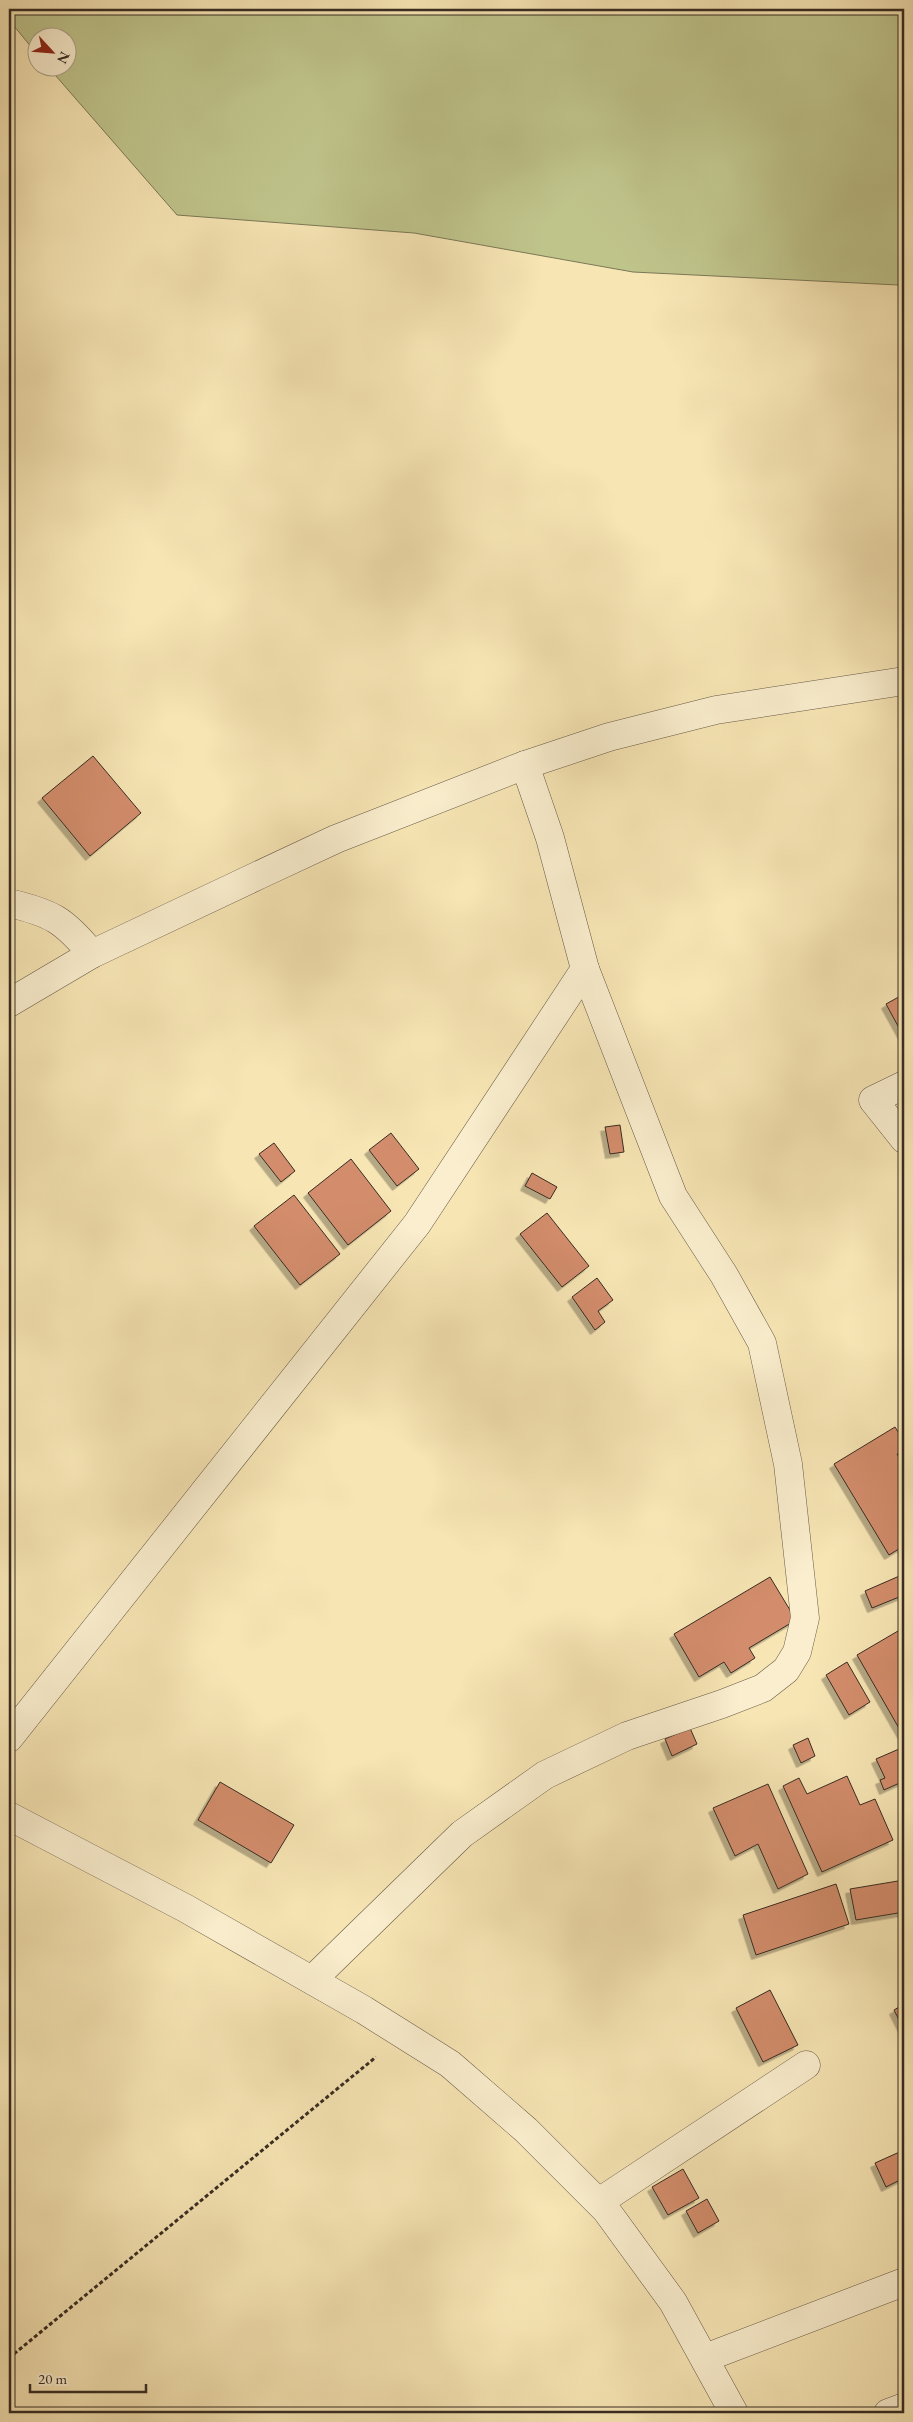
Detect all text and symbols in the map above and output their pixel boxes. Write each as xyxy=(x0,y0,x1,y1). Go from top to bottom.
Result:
north arrow xyxy=(28,28,78,78)
text: N xyxy=(53,49,74,67)
scale bar xyxy=(30,2362,146,2394)
text: 20 m xyxy=(38,2369,67,2388)

